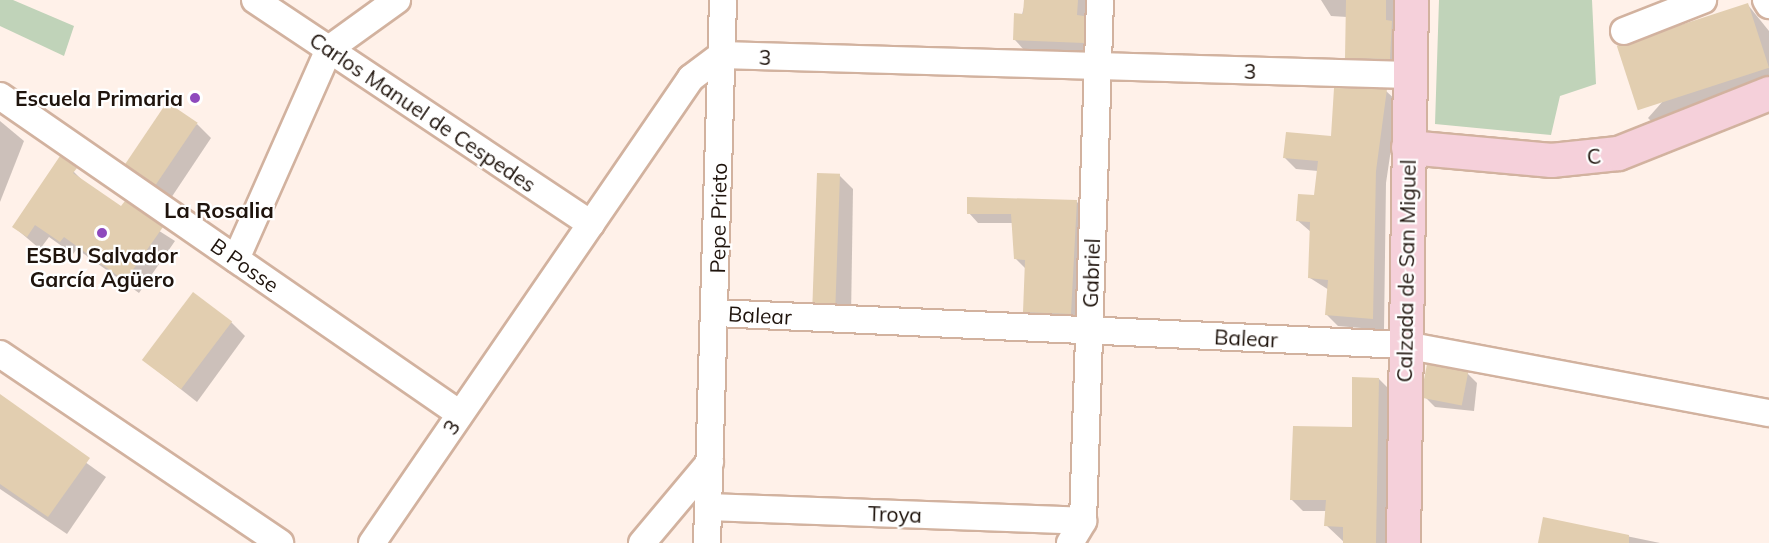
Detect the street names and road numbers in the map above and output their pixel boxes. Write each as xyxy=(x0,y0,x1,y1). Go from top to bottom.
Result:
street label: Carlos Manuel de Cespedes xyxy=(305,27,541,197)
street label: 3 xyxy=(758,44,772,70)
street label: 3 xyxy=(1243,58,1257,84)
street label: C xyxy=(1586,143,1602,169)
street label: Calzada de San Miguel xyxy=(1391,159,1421,383)
street label: Pepe Prieto xyxy=(704,162,732,274)
street label: B Posse xyxy=(206,233,284,297)
street label: Gabriel xyxy=(1077,238,1105,308)
street label: Balear xyxy=(728,301,792,329)
street label: Balear xyxy=(1214,324,1278,352)
street label: 3 xyxy=(437,415,465,439)
street label: Troya xyxy=(868,500,922,528)

